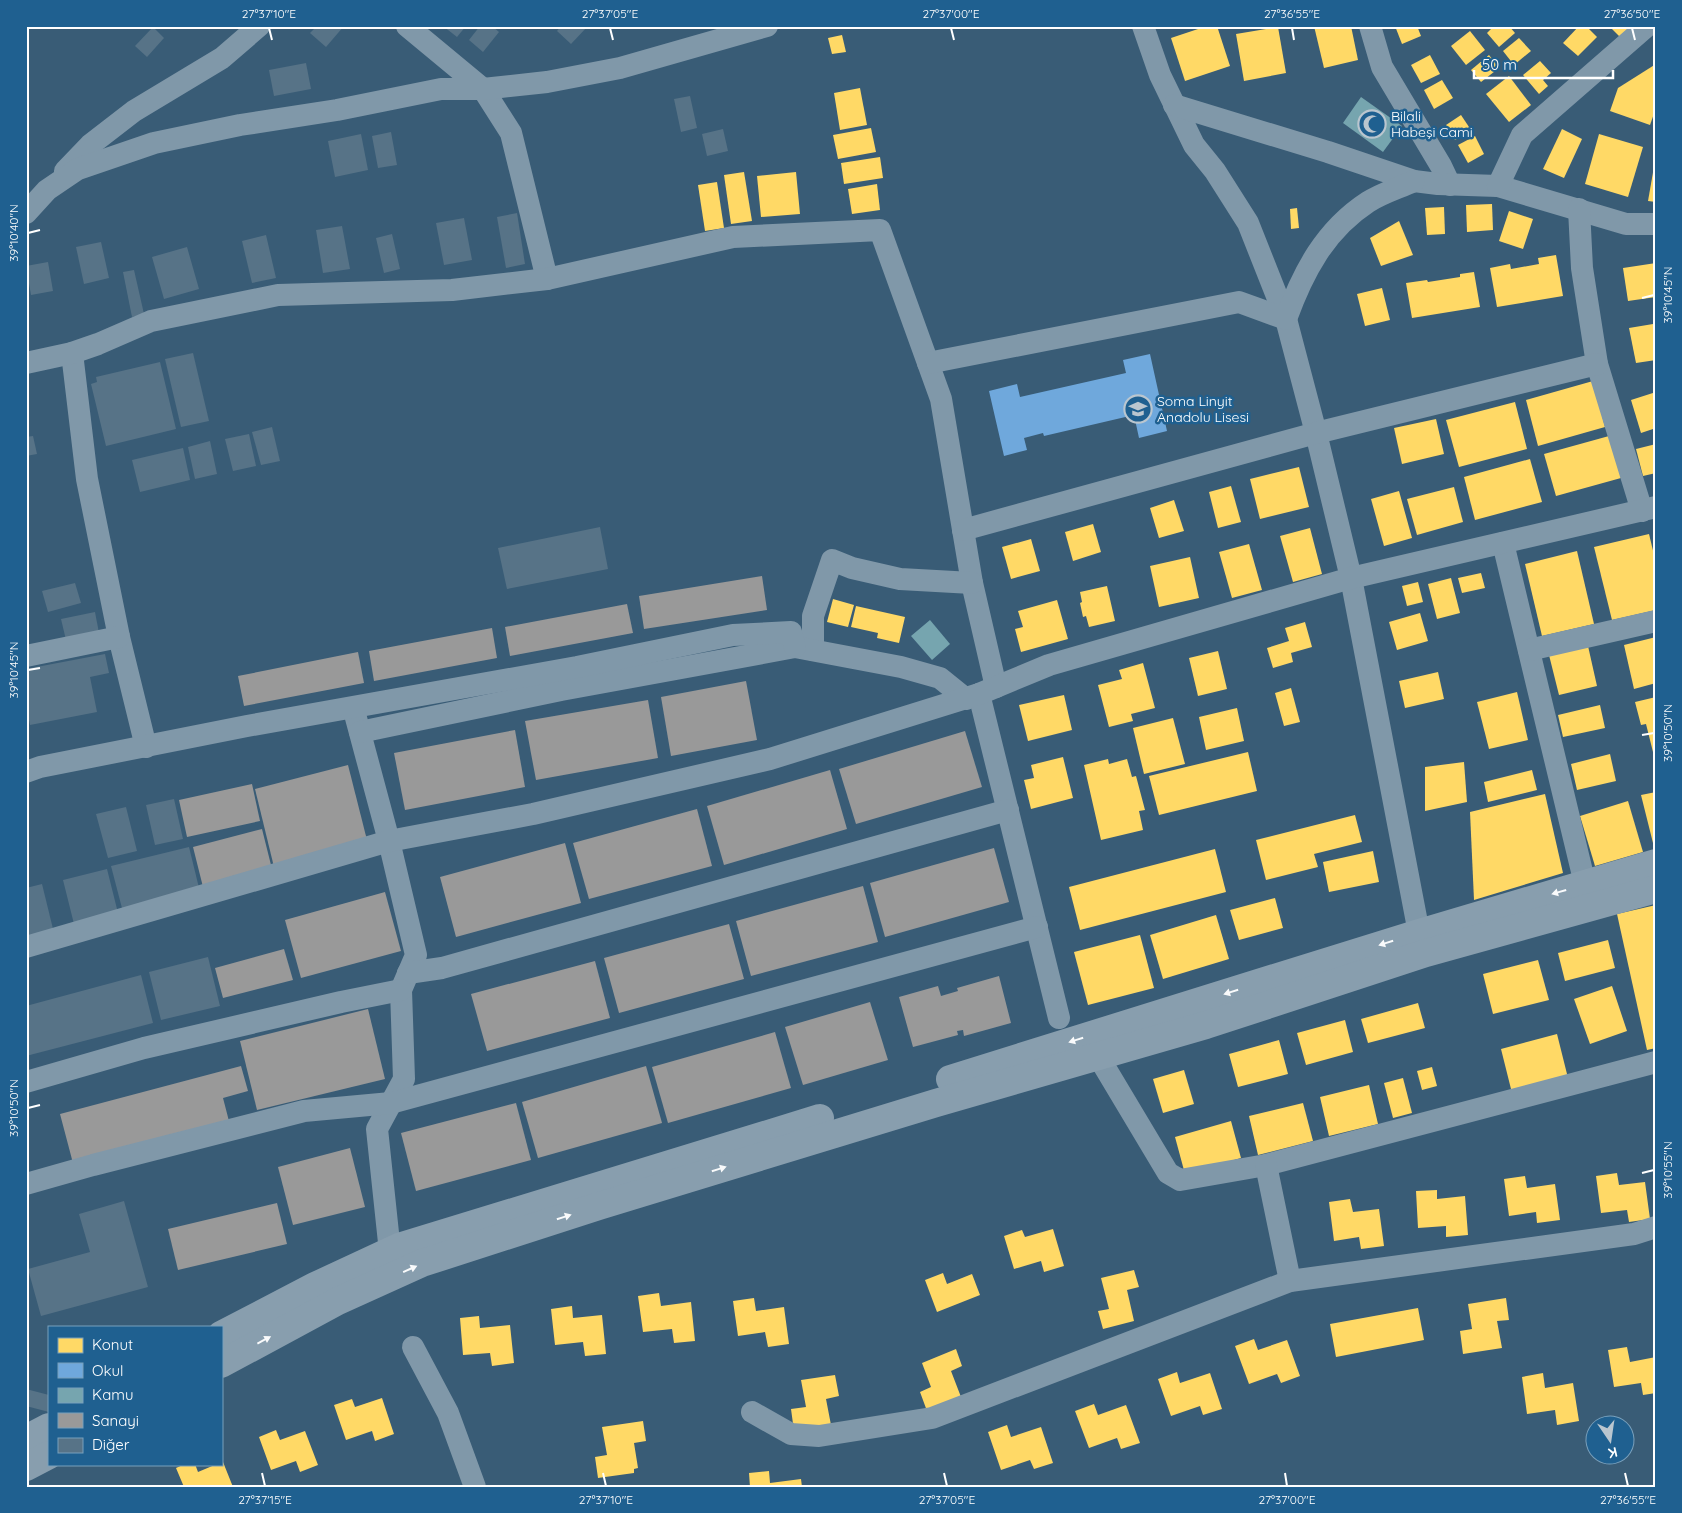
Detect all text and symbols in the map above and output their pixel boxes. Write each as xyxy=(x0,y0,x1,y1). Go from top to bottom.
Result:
text: 27°37'10"E xyxy=(242,6,296,21)
text: 27°37'05"E xyxy=(582,6,638,21)
text: 27°37'00"E xyxy=(922,6,980,21)
text: 27°36'55"E xyxy=(1264,6,1320,21)
text: 27°36'50"E xyxy=(1604,6,1661,21)
scale bar xyxy=(1474,48,1613,80)
text: 50 m xyxy=(1482,55,1517,74)
place label: Bilali Habeşi Cami xyxy=(1391,107,1473,141)
mosque icon: Bilali Habeşi Cami xyxy=(1357,109,1387,139)
text: 39°10'40"N xyxy=(6,204,21,262)
text: 39°10'45"N xyxy=(1660,266,1675,324)
place label: Soma Linyit Anadolu Lisesi xyxy=(1157,392,1249,426)
school or university icon: Soma Linyit Anadolu Lisesi xyxy=(1123,394,1153,424)
text: 39°10'45"N xyxy=(6,641,21,699)
text: 39°10'50"N xyxy=(1660,704,1675,762)
one-way arrow xyxy=(1551,888,1566,896)
one-way arrow xyxy=(1378,939,1393,947)
one-way arrow xyxy=(1223,988,1238,996)
one-way arrow xyxy=(1068,1037,1083,1045)
text: 39°10'50"N xyxy=(6,1079,21,1137)
text: 39°10'55"N xyxy=(1660,1141,1675,1199)
one-way arrow xyxy=(712,1165,727,1173)
one-way arrow xyxy=(557,1213,572,1221)
one-way arrow xyxy=(403,1264,417,1272)
legend xyxy=(48,1326,222,1466)
text: Konut xyxy=(92,1335,133,1354)
one-way arrow xyxy=(257,1336,271,1345)
text: Okul xyxy=(92,1361,123,1380)
text: Kamu xyxy=(92,1385,133,1404)
text: Sanayi xyxy=(92,1411,139,1430)
north arrow xyxy=(1584,1416,1634,1466)
text: Diğer xyxy=(92,1435,130,1454)
text: K xyxy=(1606,1443,1619,1462)
text: 27°37'15"E xyxy=(238,1492,292,1507)
text: 27°37'10"E xyxy=(579,1492,633,1507)
text: 27°37'05"E xyxy=(919,1492,975,1507)
text: 27°37'00"E xyxy=(1258,1492,1316,1507)
text: 27°36'55"E xyxy=(1600,1492,1656,1507)

